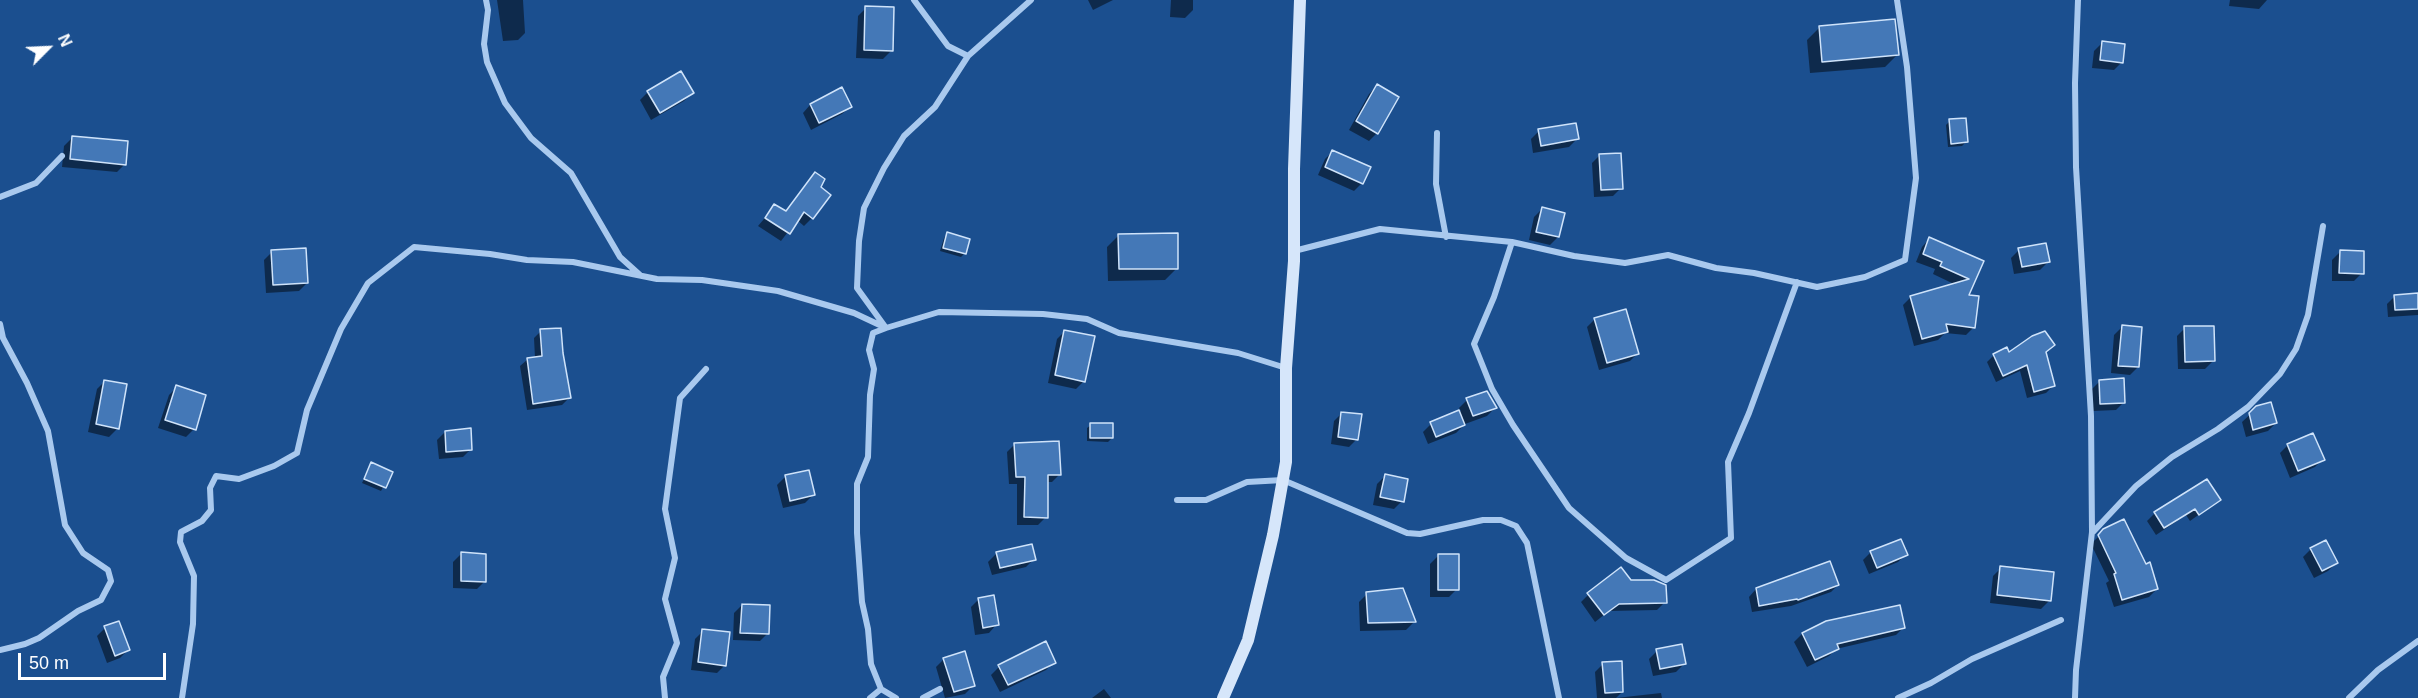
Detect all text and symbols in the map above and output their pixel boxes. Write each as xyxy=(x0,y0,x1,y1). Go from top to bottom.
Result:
north arrow xyxy=(18,18,78,78)
text: N xyxy=(55,32,75,49)
scale bar xyxy=(21,641,170,679)
text: 50 m xyxy=(29,653,69,673)

